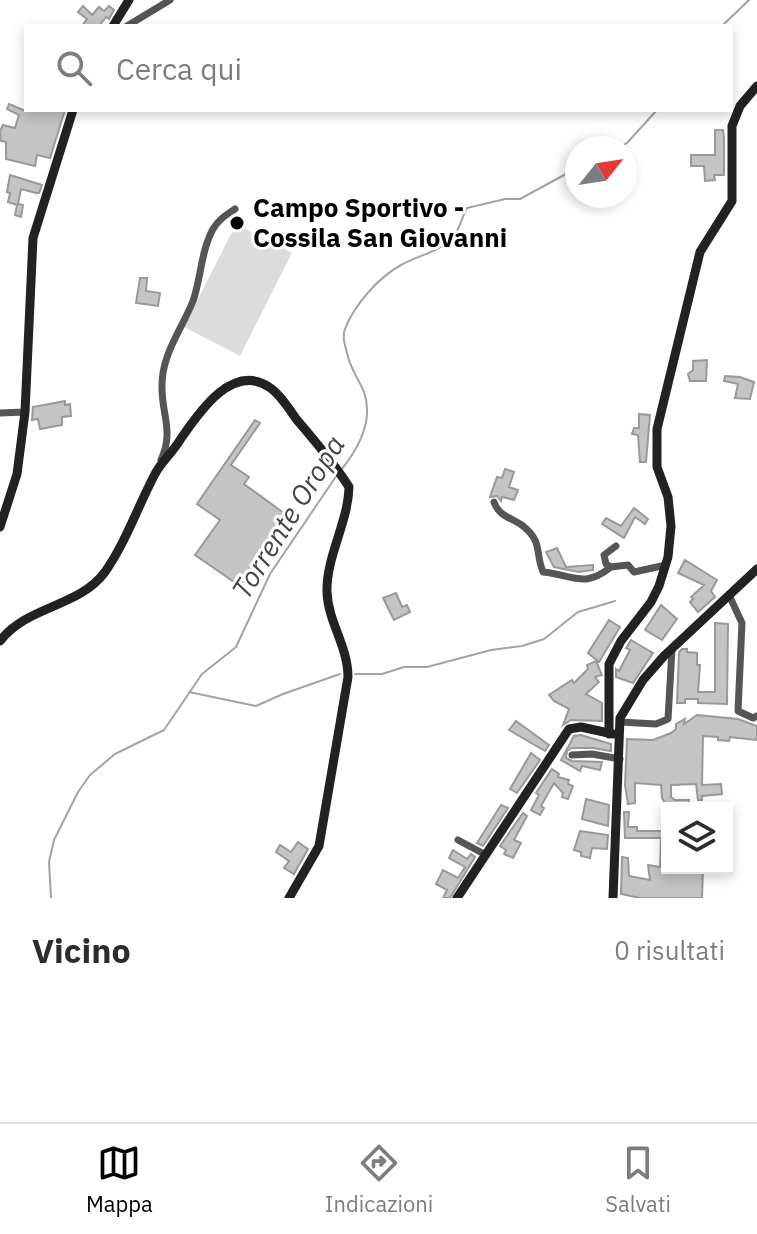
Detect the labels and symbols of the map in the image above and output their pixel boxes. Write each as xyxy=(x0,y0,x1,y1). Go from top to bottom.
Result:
north arrow xyxy=(565,136,637,208)
place label: Campo Sportivo - Cossila San Giovanni xyxy=(253,190,507,254)
marker: Campo Sportivo - Cossila San Giovanni xyxy=(228,214,246,232)
water label: Torrente Oropa xyxy=(223,428,353,605)

